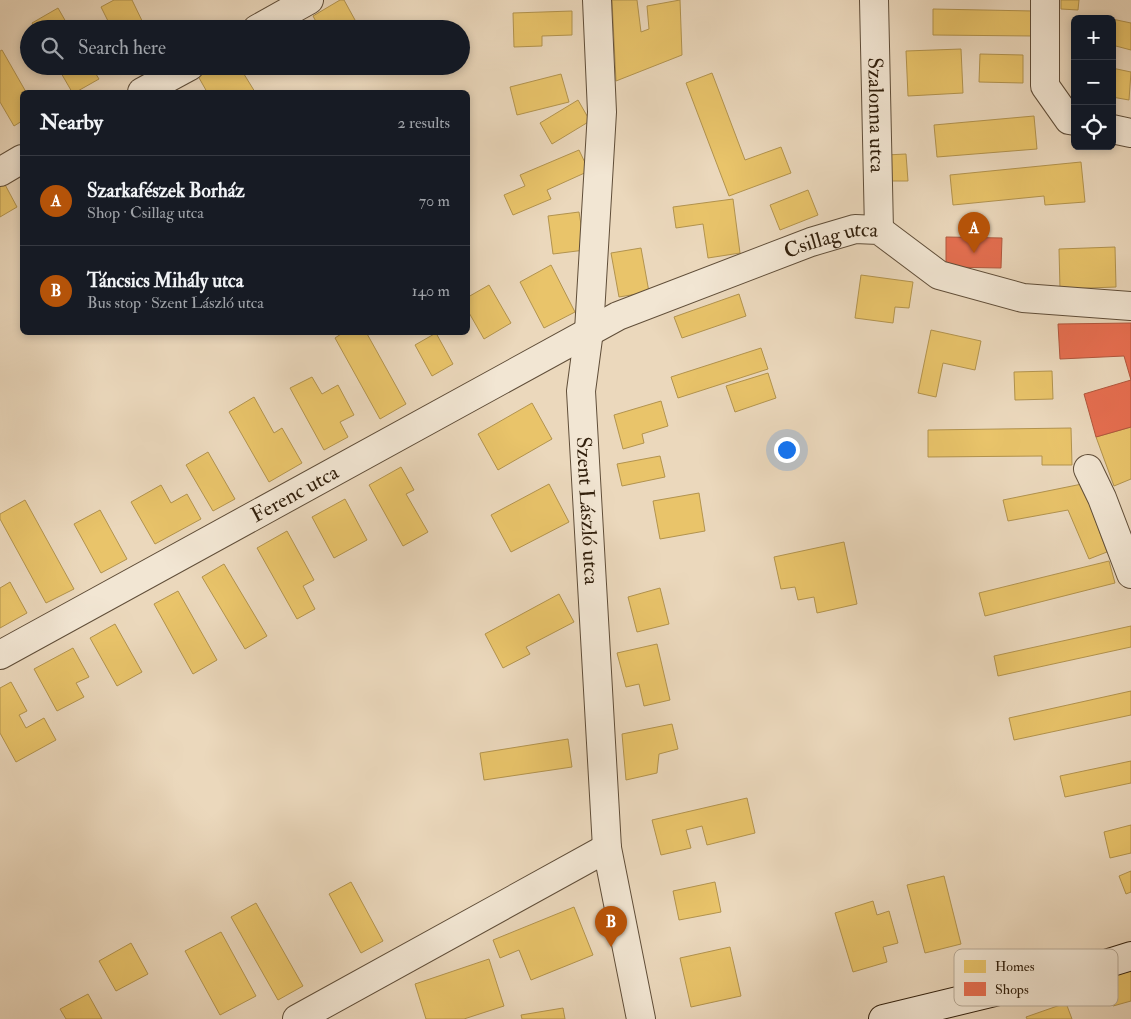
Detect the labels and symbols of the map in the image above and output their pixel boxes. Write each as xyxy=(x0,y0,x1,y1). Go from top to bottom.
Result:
street label: Szalonna utca xyxy=(862,57,891,173)
pin: A xyxy=(958,212,990,253)
street label: Csillag utca xyxy=(780,215,879,265)
street label: Szent László utca xyxy=(570,436,606,586)
your location xyxy=(774,437,800,463)
street label: Ferenc utca xyxy=(246,458,344,528)
pin: B xyxy=(595,906,627,947)
legend xyxy=(954,949,1118,1006)
text: Homes xyxy=(995,958,1035,975)
text: Shops xyxy=(995,981,1029,999)

